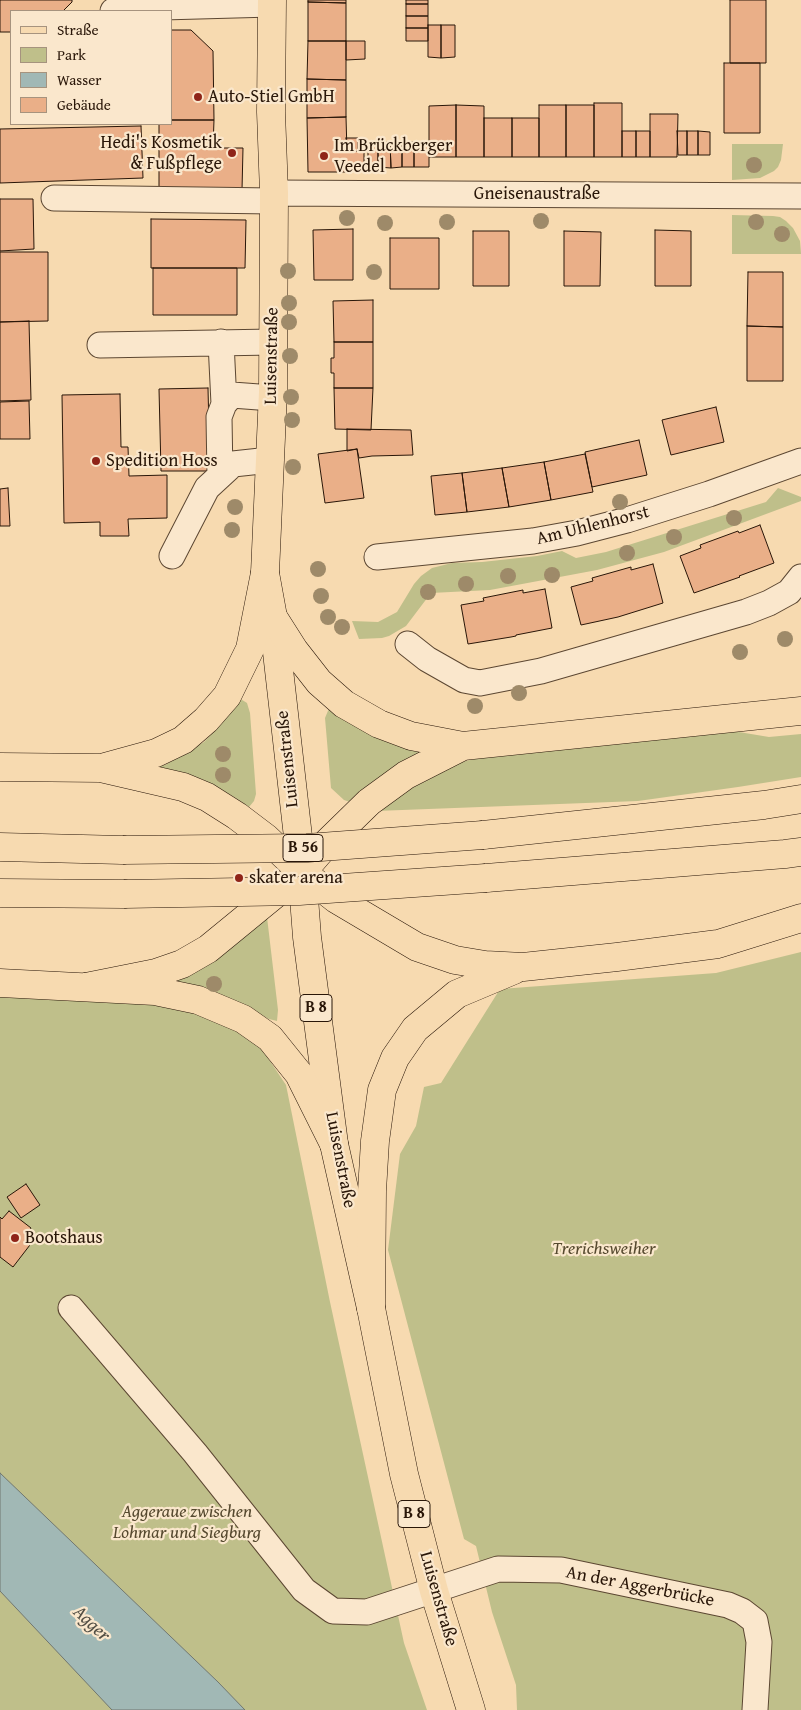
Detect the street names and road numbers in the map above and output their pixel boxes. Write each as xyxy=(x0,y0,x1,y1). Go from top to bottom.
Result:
street label: Gneisenaustraße xyxy=(474,183,600,205)
street label: Luisenstraße xyxy=(260,307,284,405)
street label: Am Uhlenhorst xyxy=(534,502,652,550)
street label: Luisenstraße xyxy=(272,709,304,809)
road number: B 56 xyxy=(283,834,323,861)
road number: B 8 xyxy=(300,994,332,1021)
street label: Luisenstraße xyxy=(320,1110,360,1210)
road number: B 8 xyxy=(398,1500,430,1528)
street label: Luisenstraße xyxy=(414,1549,462,1649)
street label: An der Aggerbrücke xyxy=(564,1562,716,1612)

